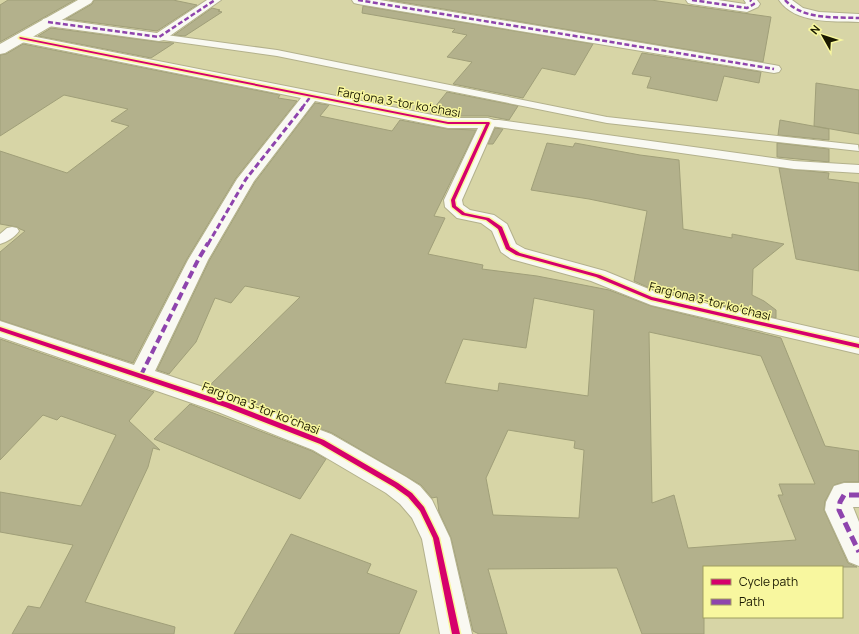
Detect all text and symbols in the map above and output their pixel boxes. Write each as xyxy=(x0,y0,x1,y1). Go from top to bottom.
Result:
north arrow xyxy=(803,16,843,56)
text: N xyxy=(807,22,823,37)
street label: Fargʻona 3-tor koʻchasi xyxy=(336,83,462,121)
street label: Fargʻona 3-tor koʻchasi xyxy=(647,278,773,324)
street label: Fargʻona 3-tor koʻchasi xyxy=(200,378,322,438)
legend xyxy=(703,566,843,618)
text: Cycle path xyxy=(739,573,798,590)
text: Path xyxy=(739,593,765,610)

